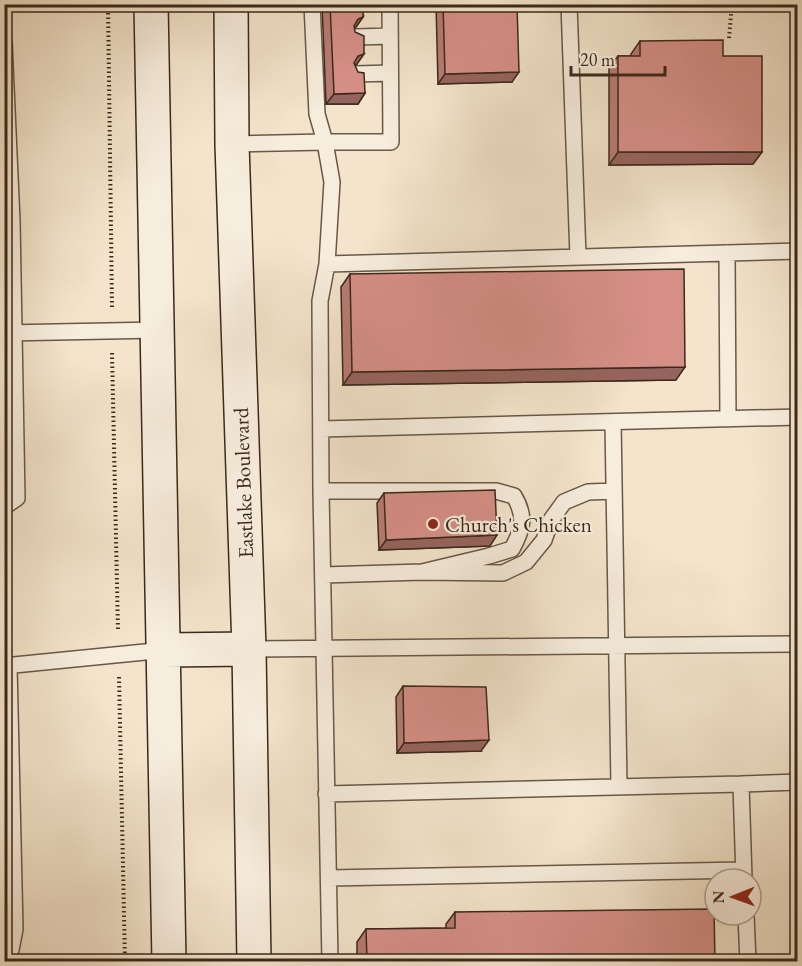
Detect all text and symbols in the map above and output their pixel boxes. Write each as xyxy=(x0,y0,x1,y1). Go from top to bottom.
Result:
scale bar xyxy=(571,39,666,77)
text: 20 m xyxy=(580,48,615,71)
street label: Eastlake Boulevard xyxy=(227,407,259,559)
place label: Church's Chicken xyxy=(445,511,592,538)
marker: Church's Chicken xyxy=(426,517,440,531)
north arrow xyxy=(703,867,763,927)
text: N xyxy=(708,891,729,904)

